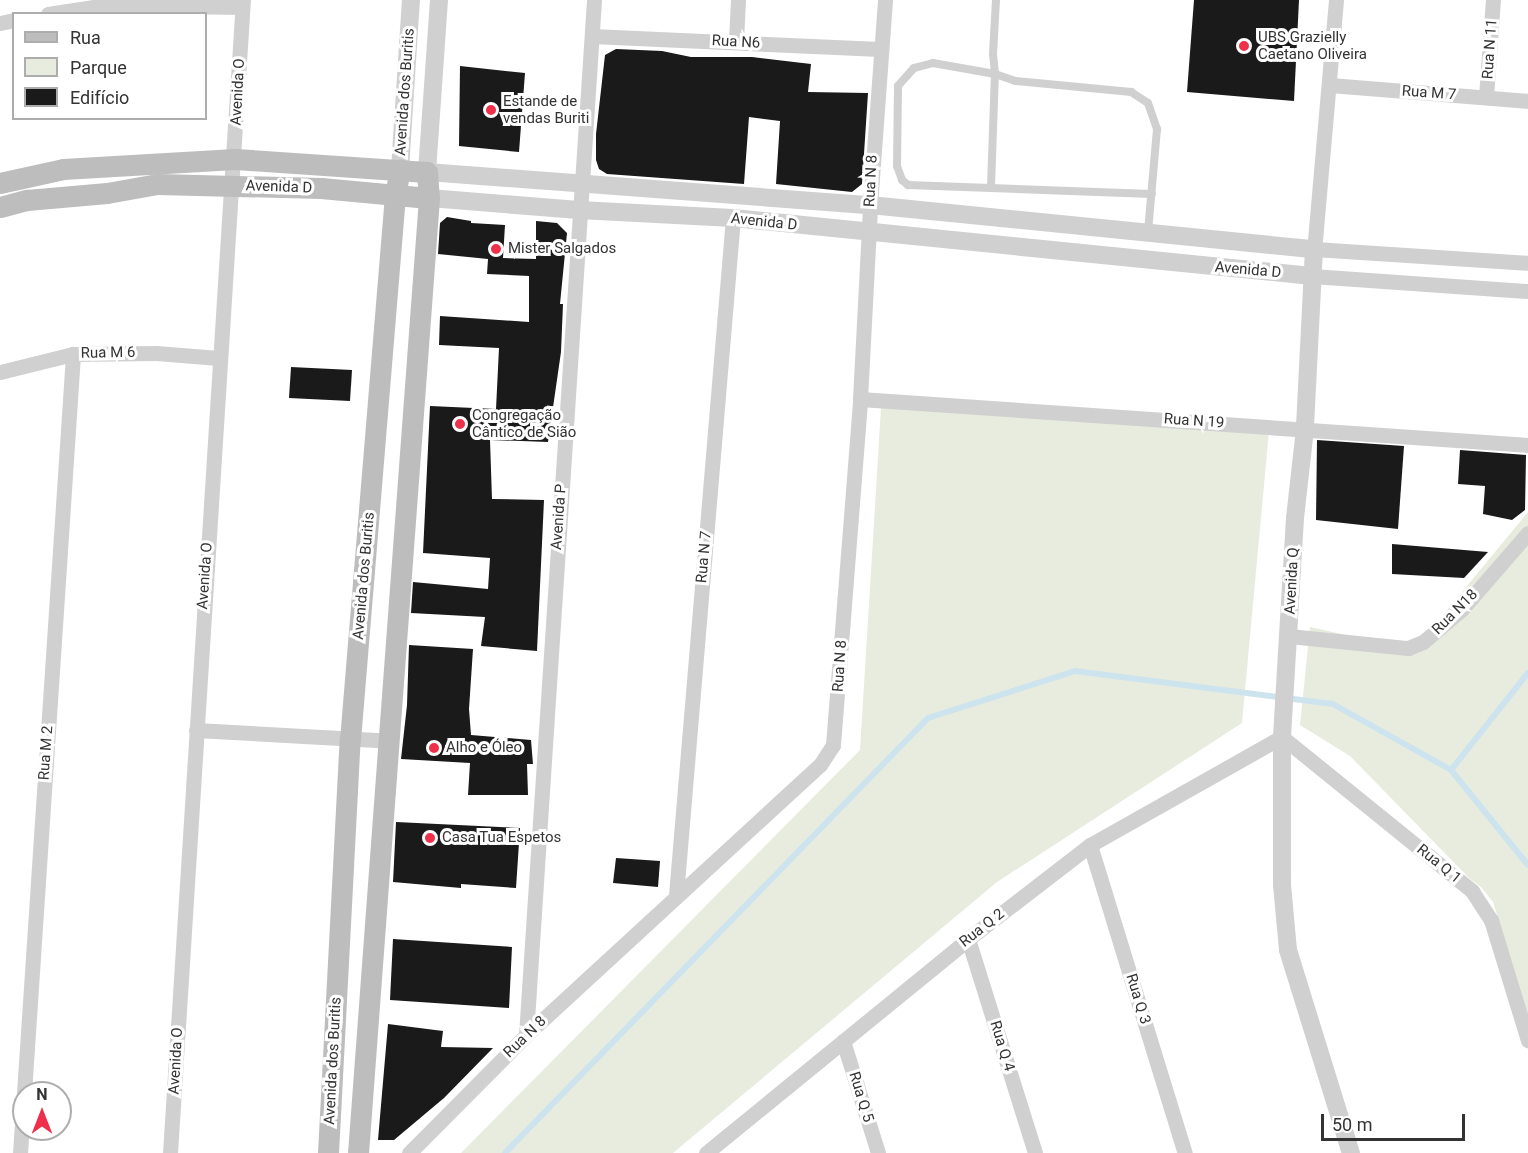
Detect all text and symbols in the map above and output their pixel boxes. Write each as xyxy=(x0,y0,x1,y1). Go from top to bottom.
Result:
legend xyxy=(12,12,207,120)
street label: Rua N 11 xyxy=(1479,18,1501,80)
text: Rua xyxy=(70,27,101,48)
street label: Avenida dos Buritis xyxy=(392,28,418,156)
place label: UBS Grazielly Caetano Oliveira xyxy=(1258,28,1367,63)
street label: Rua N6 xyxy=(711,32,761,52)
marker: UBS Grazielly Caetano Oliveira xyxy=(1235,37,1253,55)
text: Parque xyxy=(70,57,127,78)
street label: Avenida O xyxy=(227,58,249,126)
street label: Rua M 7 xyxy=(1401,82,1457,104)
text: Edifício xyxy=(70,87,129,108)
place label: Estande de vendas Buriti xyxy=(503,92,589,127)
marker: Estande de vendas Buriti xyxy=(484,103,498,117)
street label: Rua N 8 xyxy=(861,154,881,208)
street label: Avenida D xyxy=(245,177,313,197)
street label: Avenida D xyxy=(730,210,798,234)
place label: Mister Salgados xyxy=(508,240,616,258)
marker: Mister Salgados xyxy=(489,242,503,256)
street label: Avenida D xyxy=(1214,258,1282,282)
street label: Rua M 6 xyxy=(81,344,135,362)
place label: Congregação Cântico de Sião xyxy=(472,406,576,441)
street label: Rua N 19 xyxy=(1163,410,1225,432)
marker: Congregação Cântico de Sião xyxy=(453,417,467,431)
street label: Avenida P xyxy=(548,483,570,551)
street label: Avenida dos Buritis xyxy=(349,511,379,641)
street label: Rua N 7 xyxy=(693,530,715,584)
street label: Avenida O xyxy=(194,542,216,610)
street label: Avenida Q xyxy=(1281,547,1303,615)
street label: Rua N18 xyxy=(1429,586,1481,638)
street label: Rua N 8 xyxy=(829,639,851,693)
street label: Rua M 2 xyxy=(35,725,57,781)
place label: Alho e Óleo xyxy=(446,739,522,757)
marker: Alho e Óleo xyxy=(427,741,441,755)
place label: Casa Tua Espetos xyxy=(442,829,562,847)
marker: Casa Tua Espetos xyxy=(423,831,437,845)
street label: Rua Q 1 xyxy=(1413,841,1465,887)
street label: Rua Q 2 xyxy=(956,905,1008,951)
street label: Rua Q 3 xyxy=(1122,972,1154,1026)
street label: Avenida dos Buritis xyxy=(321,997,345,1125)
street label: Rua N 8 xyxy=(500,1012,550,1062)
street label: Rua Q 4 xyxy=(986,1019,1018,1073)
street label: Avenida O xyxy=(165,1027,187,1095)
street label: Rua Q 5 xyxy=(845,1070,877,1124)
north arrow xyxy=(12,1081,72,1141)
text: N xyxy=(36,1085,48,1104)
scale bar xyxy=(1324,1102,1468,1140)
text: 50 m xyxy=(1332,1114,1372,1135)

